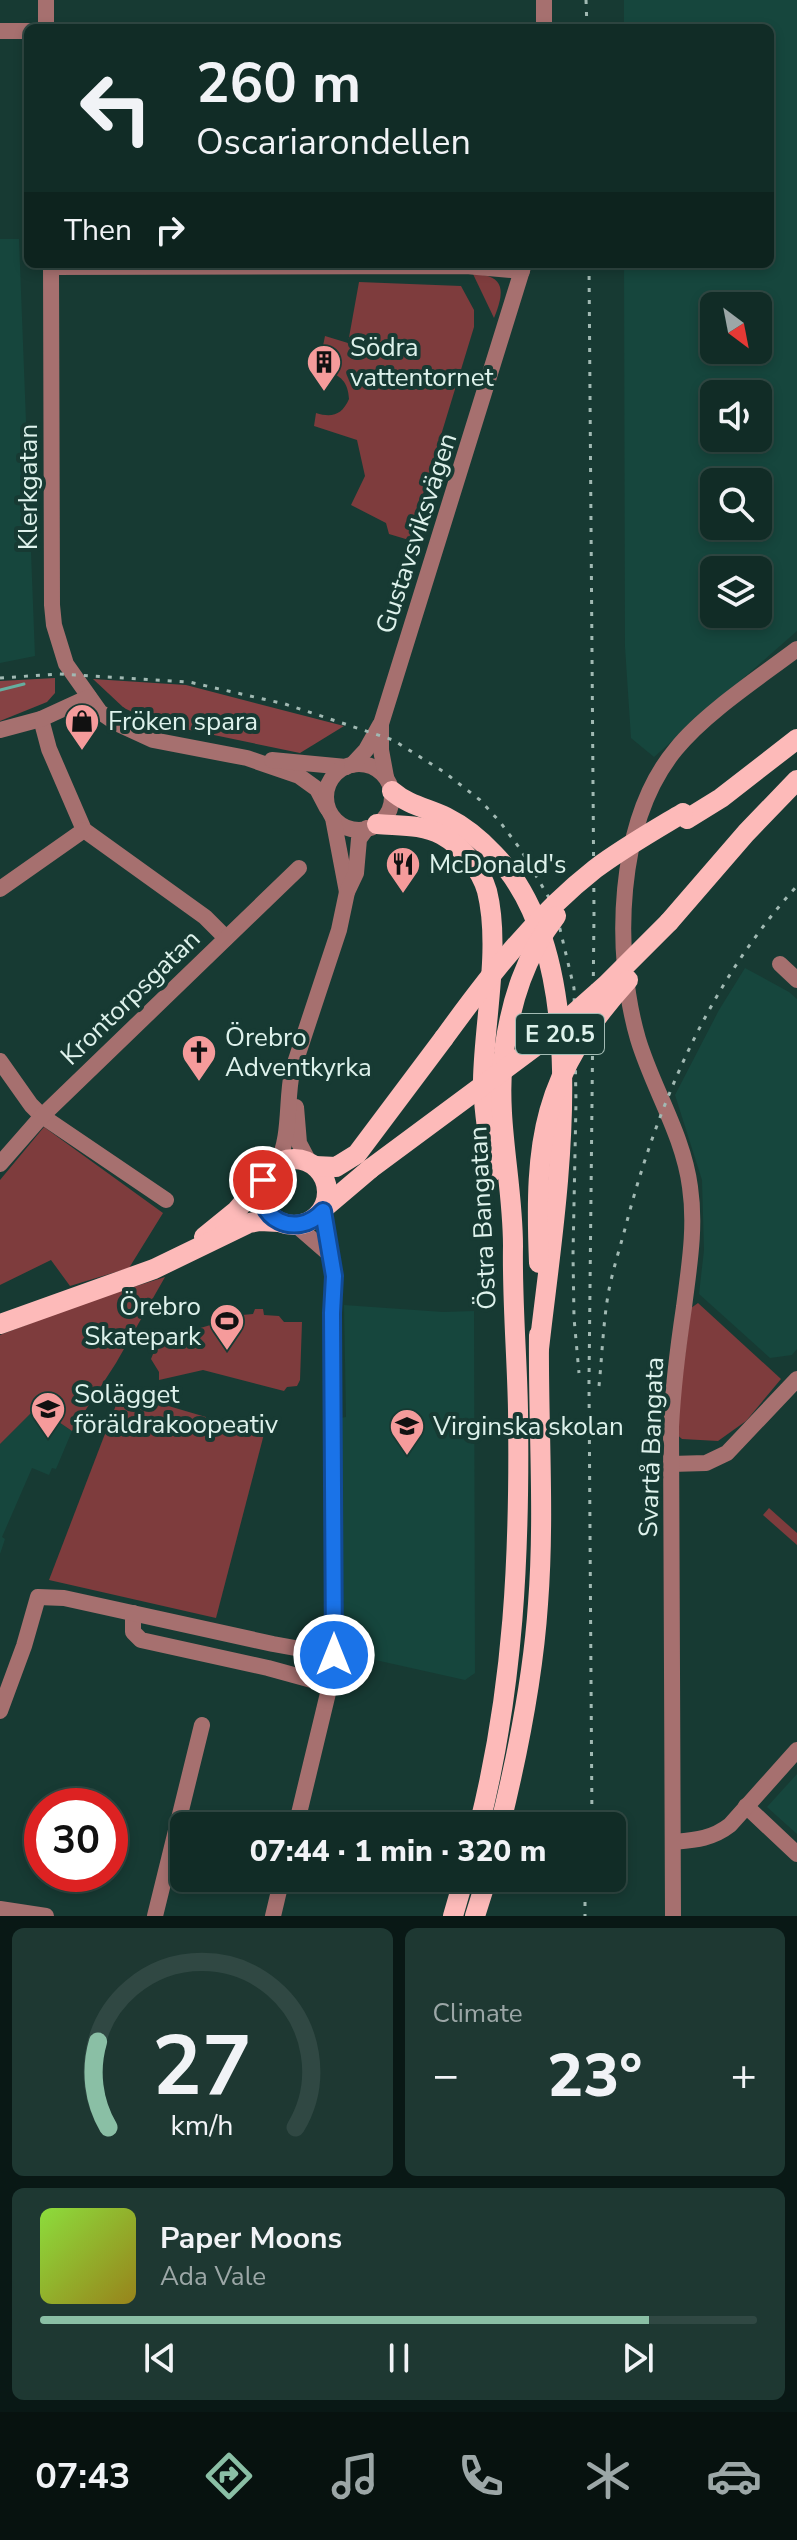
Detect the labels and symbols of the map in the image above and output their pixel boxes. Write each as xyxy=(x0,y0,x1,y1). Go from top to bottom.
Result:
north arrow xyxy=(700,292,772,364)
place label: Södra vattentornet xyxy=(350,330,495,395)
building icon: Södra vattentornet xyxy=(305,343,343,393)
street label: Klerkgatan xyxy=(11,424,46,550)
street label: Gustavsviksvägen xyxy=(368,428,465,638)
shop icon: Fröken spara xyxy=(63,702,101,752)
place label: Fröken spara xyxy=(108,704,258,739)
restaurant icon: McDonald's xyxy=(384,845,422,895)
place label: McDonald's xyxy=(429,847,567,882)
street label: Krontorpsgatan xyxy=(53,922,208,1073)
road number: E 20.5 xyxy=(516,1014,604,1054)
place label: Örebro Adventkyrka xyxy=(225,1020,372,1085)
church icon: Örebro Adventkyrka xyxy=(180,1033,218,1083)
street label: Östra Bangatan xyxy=(460,1125,505,1311)
pin xyxy=(229,1146,297,1214)
place label: Örebro Skatepark xyxy=(84,1289,202,1354)
sports icon: Örebro Skatepark xyxy=(208,1302,246,1352)
street label: Svartå Bangata xyxy=(631,1356,672,1538)
place label: Solägget föräldrakoopeativ xyxy=(74,1377,279,1442)
school or university icon: Solägget föräldrakoopeativ xyxy=(29,1390,67,1440)
school or university icon: Virginska skolan xyxy=(388,1407,426,1457)
place label: Virginska skolan xyxy=(432,1409,624,1444)
position arrow xyxy=(292,1613,376,1697)
speed limit sign: 30 xyxy=(24,1788,128,1892)

